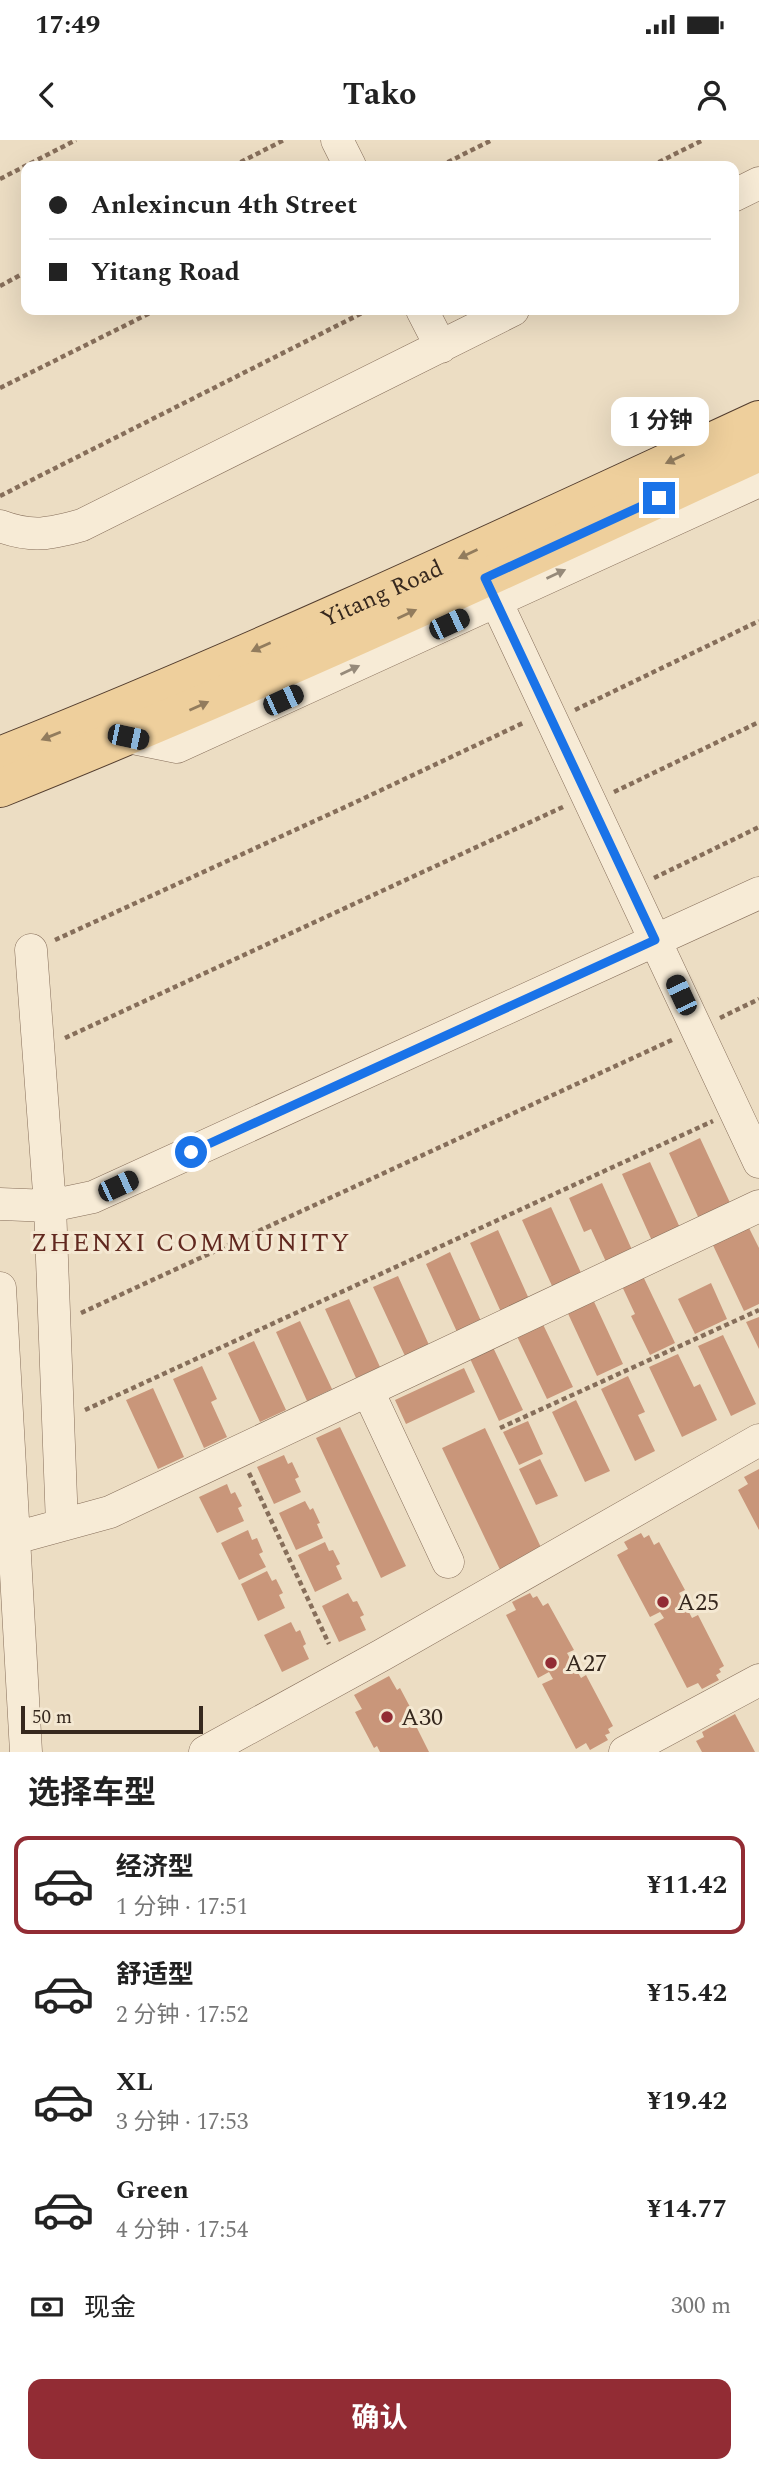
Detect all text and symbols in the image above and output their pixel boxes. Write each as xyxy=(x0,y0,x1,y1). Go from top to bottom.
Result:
text: 17:49 xyxy=(35,5,100,45)
text: Tako xyxy=(342,70,417,119)
icon: back xyxy=(28,76,66,114)
icon: person xyxy=(693,76,731,114)
text: Anlexincun 4th Street xyxy=(91,185,357,225)
text: Yitang Road xyxy=(91,252,240,292)
callout: 1 分钟 xyxy=(610,396,708,446)
text: 1 分钟 xyxy=(628,404,692,439)
one-way arrow xyxy=(665,453,685,465)
route end xyxy=(643,482,675,514)
one-way arrow xyxy=(458,548,478,560)
street label: Yitang Road xyxy=(315,551,449,637)
one-way arrow xyxy=(546,568,566,580)
car xyxy=(426,606,473,642)
one-way arrow xyxy=(397,608,417,620)
one-way arrow xyxy=(250,642,271,653)
one-way arrow xyxy=(340,664,360,675)
car xyxy=(260,682,307,718)
one-way arrow xyxy=(189,700,209,712)
car xyxy=(106,722,151,752)
one-way arrow xyxy=(41,731,62,742)
car xyxy=(663,972,700,1018)
route start xyxy=(175,1136,207,1168)
car xyxy=(95,1168,142,1204)
district label: ZHENXI COMMUNITY xyxy=(31,1223,351,1263)
place label: A25 xyxy=(677,1585,719,1621)
marker: A25 xyxy=(655,1594,671,1610)
place label: A27 xyxy=(565,1646,607,1682)
marker: A27 xyxy=(543,1655,559,1671)
place label: A30 xyxy=(401,1700,443,1736)
scale bar xyxy=(21,1703,203,1735)
text: 50 m xyxy=(32,1703,72,1732)
marker: A30 xyxy=(379,1709,395,1725)
text: 选择车型 xyxy=(28,1769,156,1818)
text: 经济型 xyxy=(116,1847,194,1887)
icon: car xyxy=(32,1854,95,1917)
text: ¥11.42 xyxy=(647,1865,727,1905)
text: 1 分钟 · 17:51 xyxy=(116,1890,248,1925)
text: 舒适型 xyxy=(116,1955,194,1995)
icon: car xyxy=(32,1962,95,2025)
text: ¥15.42 xyxy=(647,1973,727,2013)
text: 2 分钟 · 17:52 xyxy=(116,1998,248,2033)
text: XL xyxy=(116,2062,153,2102)
icon: car xyxy=(32,2070,95,2133)
text: ¥19.42 xyxy=(647,2081,727,2121)
text: 3 分钟 · 17:53 xyxy=(116,2105,248,2140)
text: Green xyxy=(116,2170,189,2210)
icon: car xyxy=(32,2178,95,2241)
text: ¥14.77 xyxy=(647,2189,727,2229)
text: 4 分钟 · 17:54 xyxy=(116,2213,248,2248)
icon: cash xyxy=(28,2288,66,2326)
text: 现金 xyxy=(84,2288,136,2328)
text: 300 m xyxy=(671,2289,731,2324)
button: 确认 xyxy=(28,2379,731,2459)

